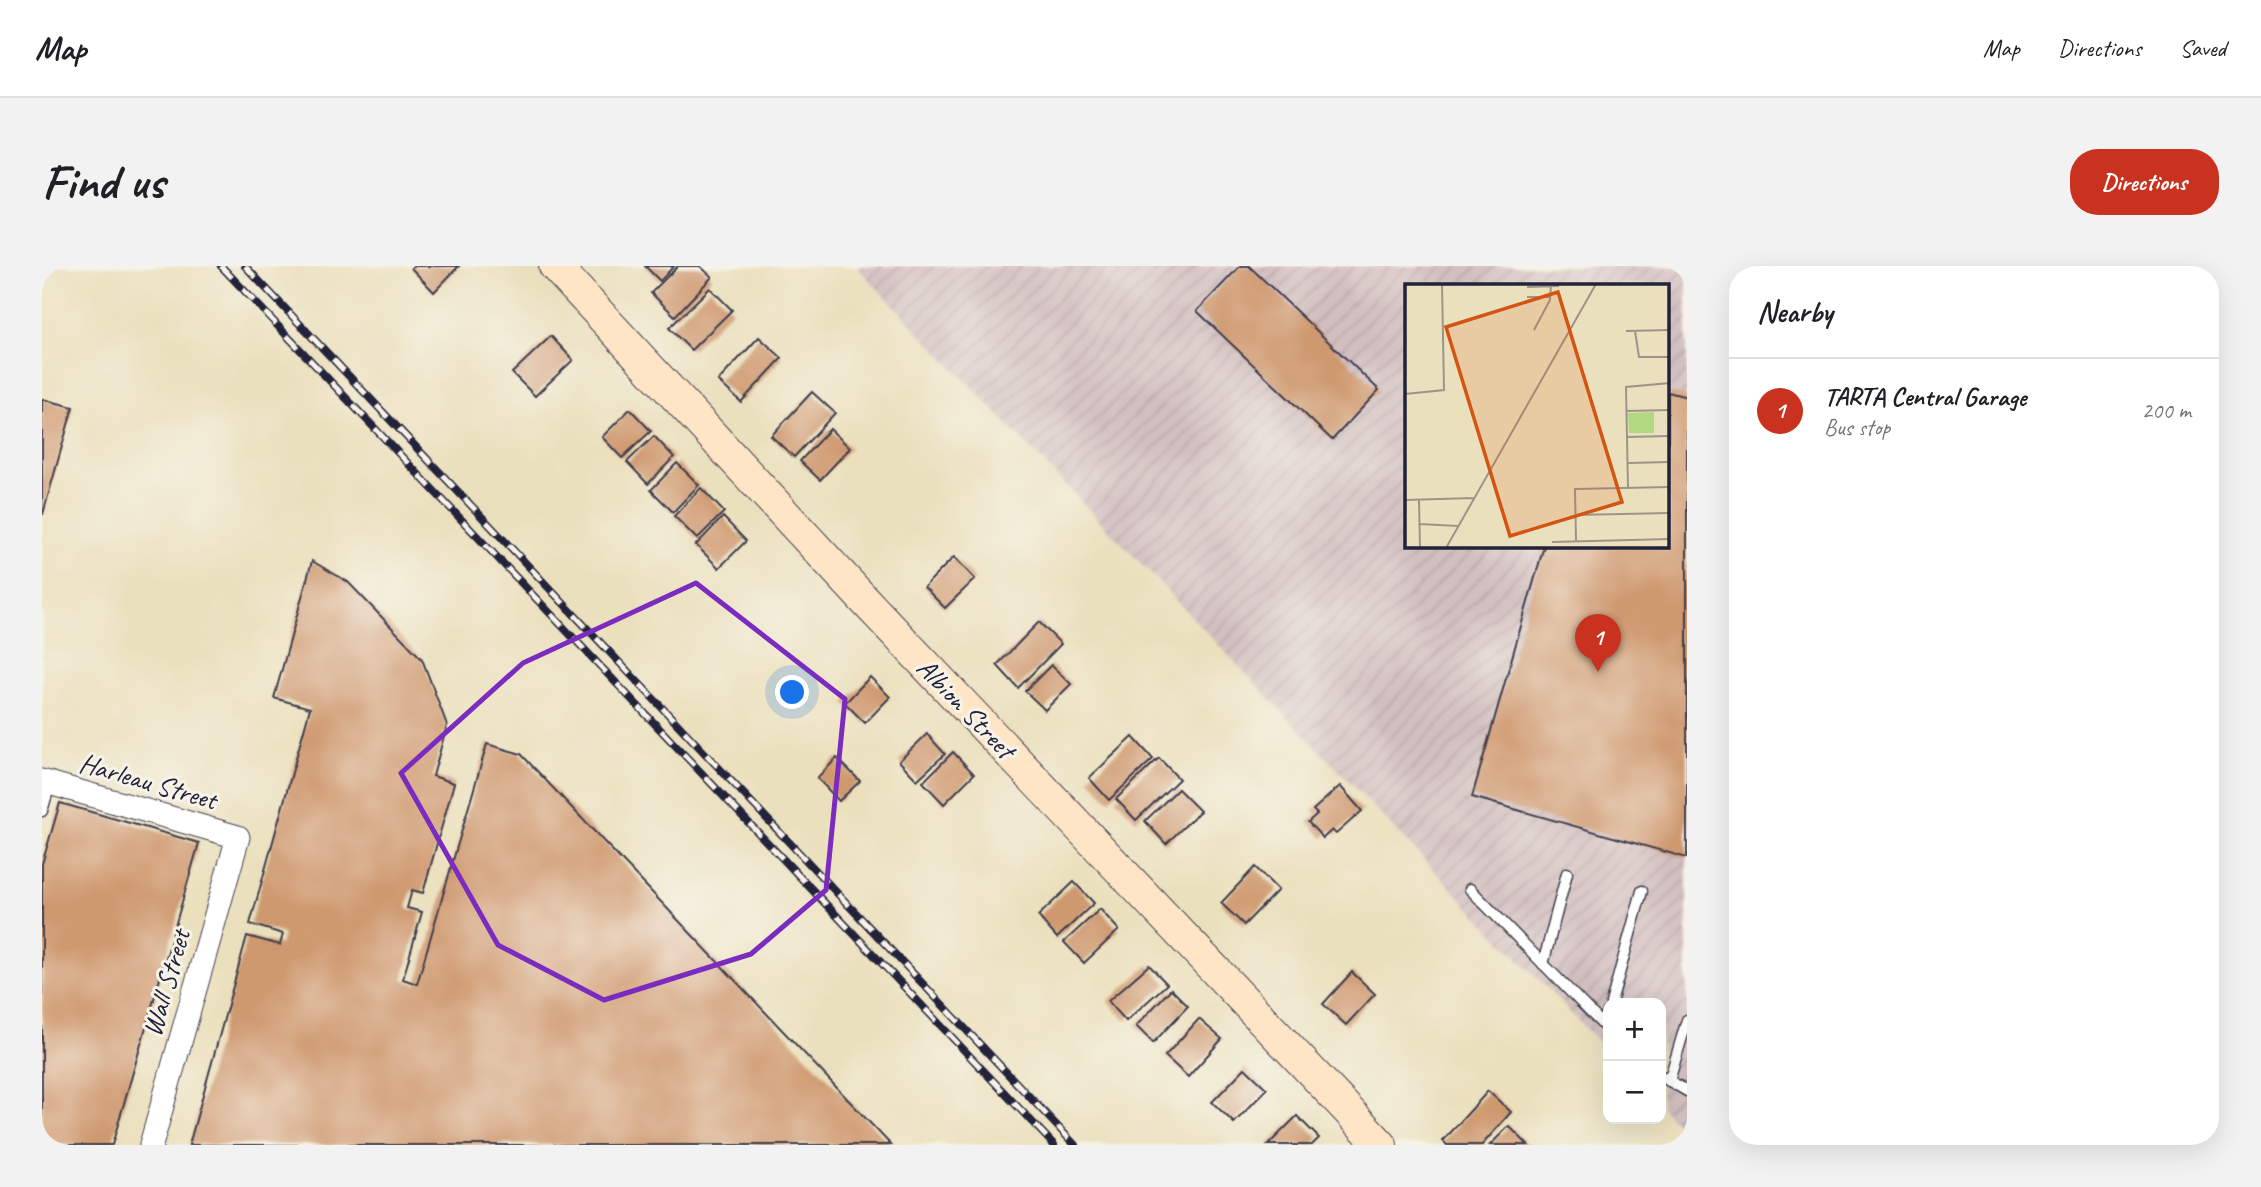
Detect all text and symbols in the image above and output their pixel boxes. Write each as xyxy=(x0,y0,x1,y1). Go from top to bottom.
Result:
text: Map xyxy=(35,27,86,69)
text: Map xyxy=(1983,33,2020,63)
text: Directions xyxy=(2058,33,2141,63)
text: Saved xyxy=(2179,33,2226,63)
button: Directions xyxy=(2070,149,2219,215)
text: Find us xyxy=(42,151,164,213)
inset map xyxy=(1405,284,1670,548)
text: Nearby xyxy=(1757,293,1833,331)
text: TARTA Central Garage xyxy=(1824,380,2026,413)
text: 1 xyxy=(1775,396,1785,425)
text: 200 m xyxy=(2142,396,2191,425)
text: Bus stop xyxy=(1824,413,1890,442)
pin: 1 xyxy=(1575,614,1621,672)
street label: Albion Street xyxy=(909,650,1025,768)
your location xyxy=(775,675,809,709)
street label: Harleau Street xyxy=(75,745,223,818)
street label: Wall Street xyxy=(134,923,199,1040)
map controls xyxy=(1603,998,1666,1124)
button: + xyxy=(1603,998,1666,1061)
button: − xyxy=(1603,1061,1666,1124)

